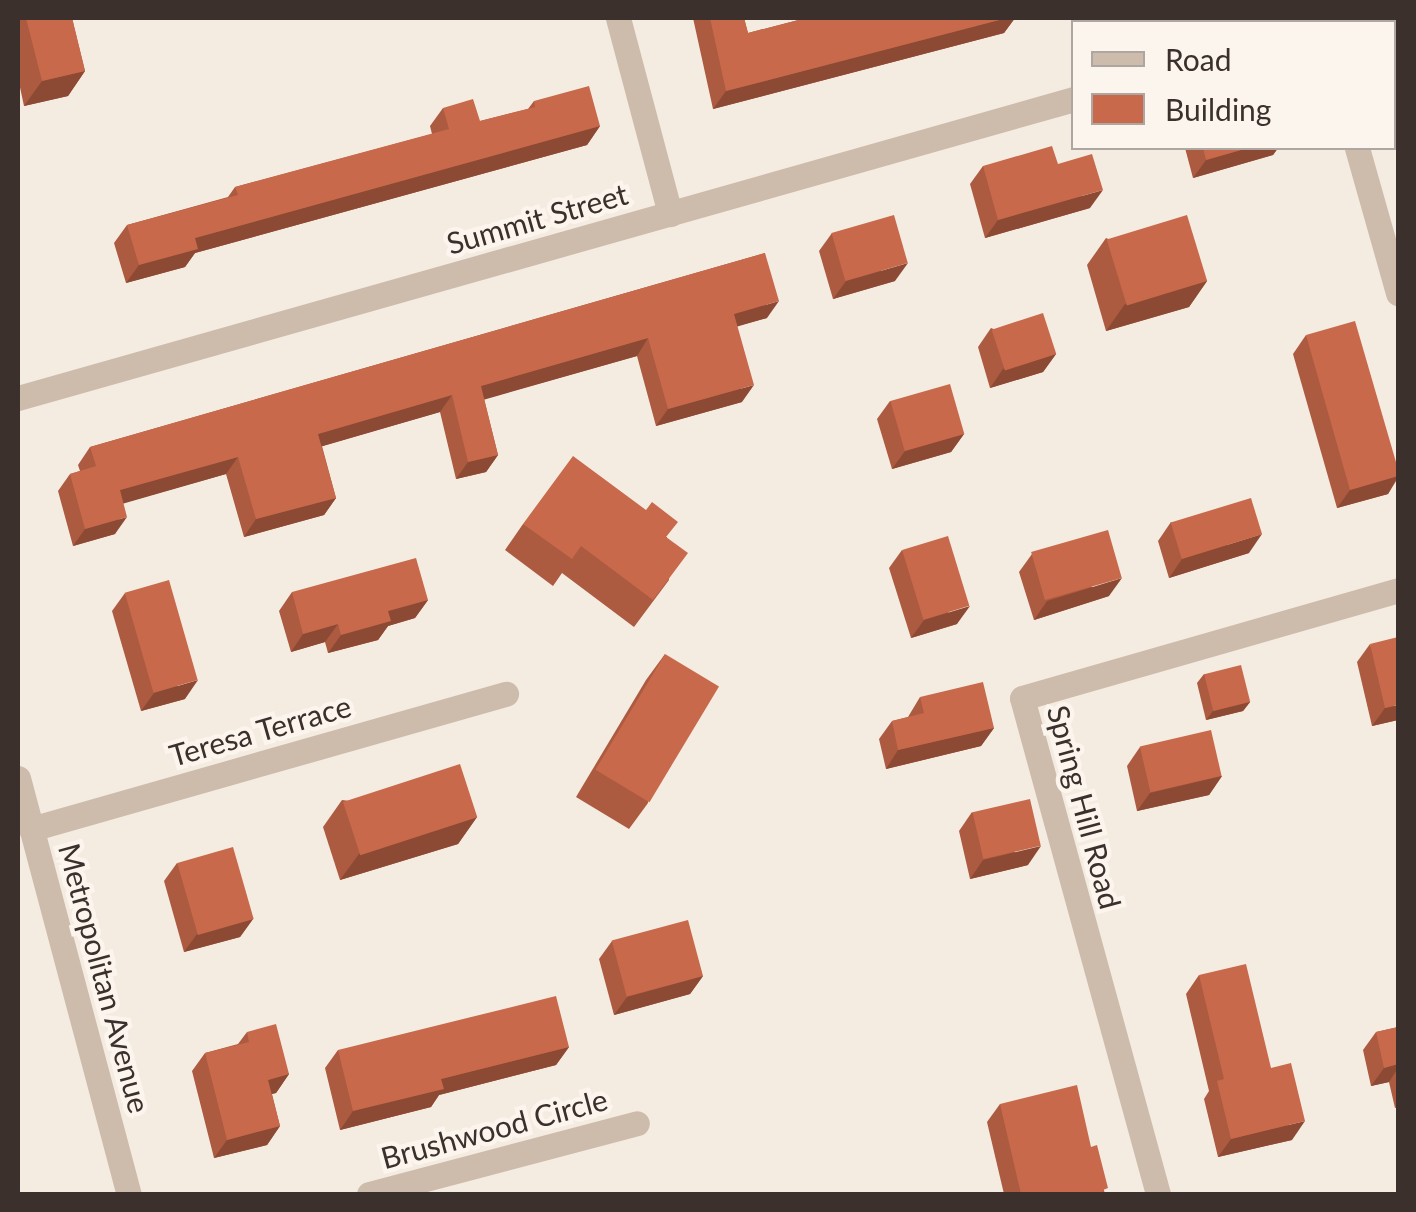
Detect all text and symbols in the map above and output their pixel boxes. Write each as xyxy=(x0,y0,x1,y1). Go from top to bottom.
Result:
legend xyxy=(1071,20,1396,150)
text: Road xyxy=(1165,41,1232,77)
text: Building xyxy=(1165,91,1271,127)
street label: Summit Street xyxy=(442,175,632,261)
street label: Teresa Terrace xyxy=(165,687,355,773)
street label: Spring Hill Road xyxy=(1041,701,1129,913)
street label: Metropolitan Avenue xyxy=(52,839,158,1117)
street label: Brushwood Circle xyxy=(377,1080,611,1176)

